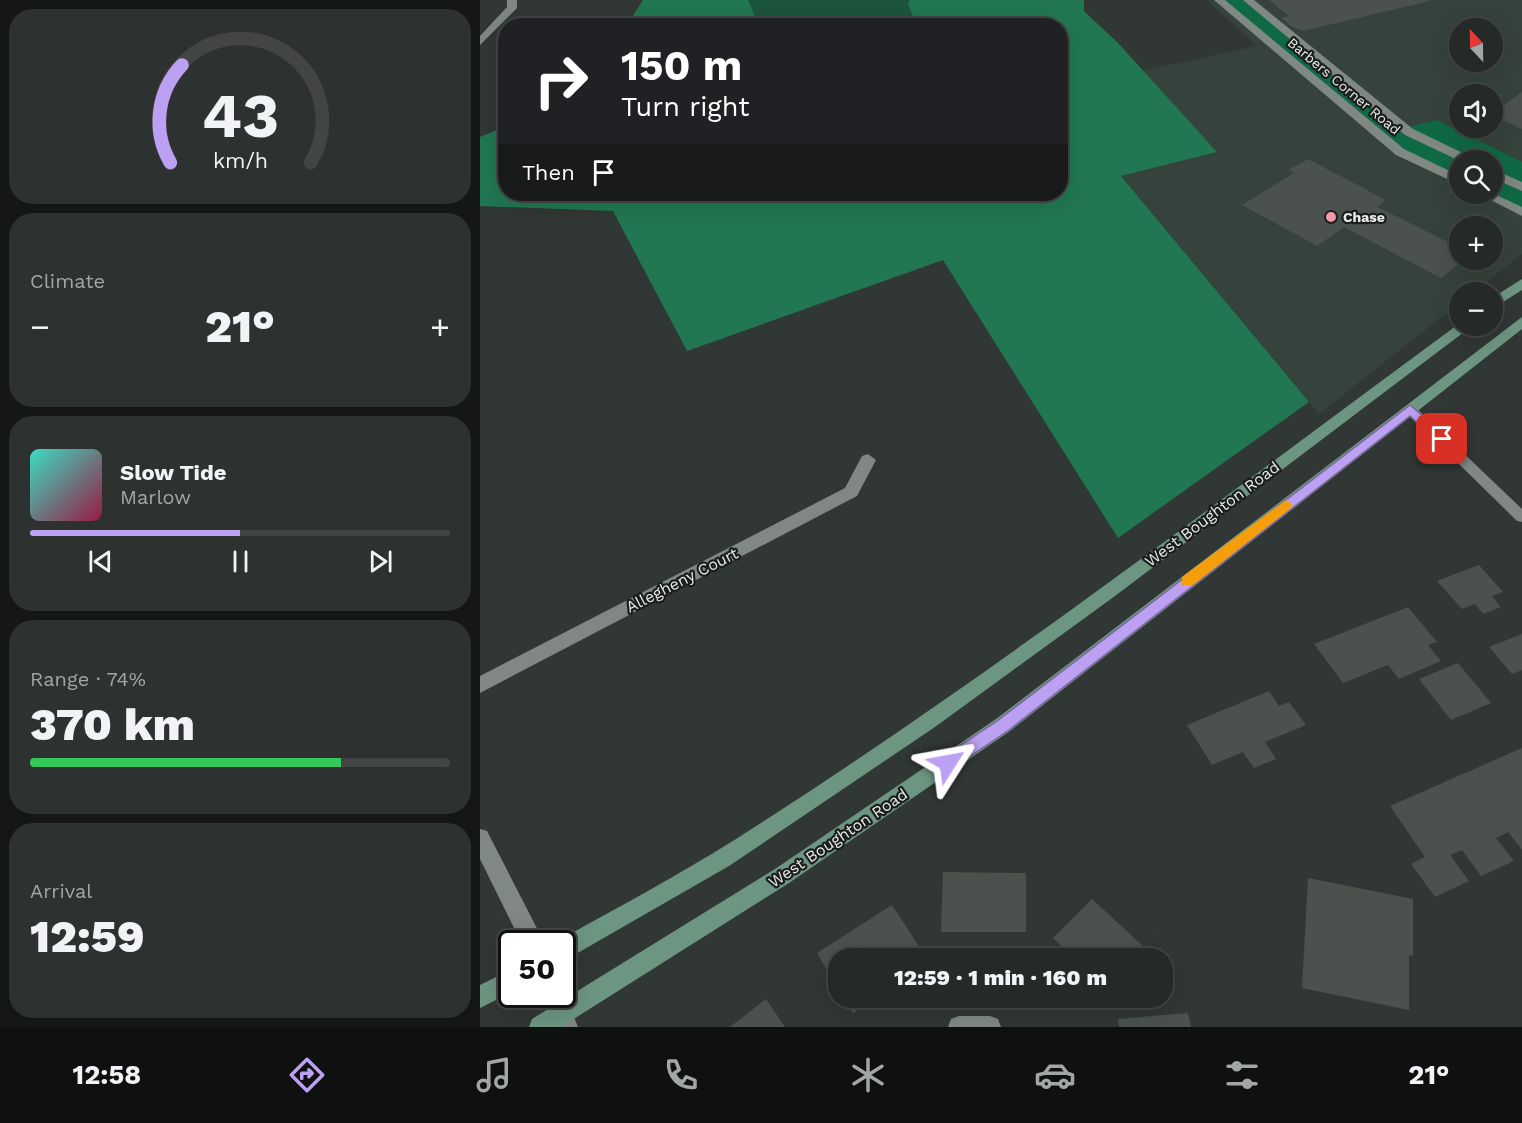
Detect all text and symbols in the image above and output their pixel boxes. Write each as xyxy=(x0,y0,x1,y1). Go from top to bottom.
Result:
north arrow xyxy=(1449,18,1503,72)
map controls xyxy=(1449,18,1503,336)
street label: Barbers Corner Road xyxy=(1284,34,1404,138)
text: 150 m xyxy=(621,41,742,90)
icon: right xyxy=(522,42,600,120)
text: 43 xyxy=(201,79,279,152)
button: sound xyxy=(1449,84,1503,138)
text: Turn right xyxy=(621,91,750,123)
text: km/h xyxy=(212,149,268,174)
button: search xyxy=(1449,150,1503,204)
icon: arrive xyxy=(587,156,620,189)
text: Then xyxy=(522,160,575,185)
place label: Chase xyxy=(1343,209,1385,225)
marker: Chase xyxy=(1324,210,1338,224)
button: + xyxy=(1449,216,1503,270)
text: Climate xyxy=(30,269,105,293)
button: − xyxy=(1449,282,1503,336)
text: 21° xyxy=(205,300,275,353)
text: − xyxy=(30,307,50,346)
text: + xyxy=(430,307,450,346)
pin xyxy=(1416,413,1467,464)
icon: arrive xyxy=(1425,422,1458,455)
street label: West Boughton Road xyxy=(1141,457,1283,571)
text: Slow Tide xyxy=(120,460,227,485)
text: Marlow xyxy=(120,485,191,509)
street label: Allegheny Court xyxy=(623,543,742,616)
icon: previous xyxy=(84,545,117,578)
icon: pause xyxy=(224,545,257,578)
icon: next xyxy=(364,545,397,578)
text: Range · 74% xyxy=(30,667,146,691)
text: 370 km xyxy=(30,698,195,751)
position arrow xyxy=(916,731,980,795)
street label: West Boughton Road xyxy=(765,784,911,892)
text: Arrival xyxy=(30,879,92,903)
text: 12:59 xyxy=(30,910,145,963)
speed limit sign: 50 xyxy=(498,930,576,1008)
text: 12:59 · 1 min · 160 m xyxy=(894,965,1107,990)
icon: directions xyxy=(286,1054,328,1096)
icon: music xyxy=(473,1054,515,1096)
icon: phone xyxy=(660,1054,702,1096)
icon: climate xyxy=(847,1054,889,1096)
icon: car xyxy=(1034,1054,1076,1096)
icon: filters xyxy=(1221,1054,1263,1096)
text: 12:58 xyxy=(73,1059,141,1091)
text: 21° xyxy=(1408,1059,1449,1091)

